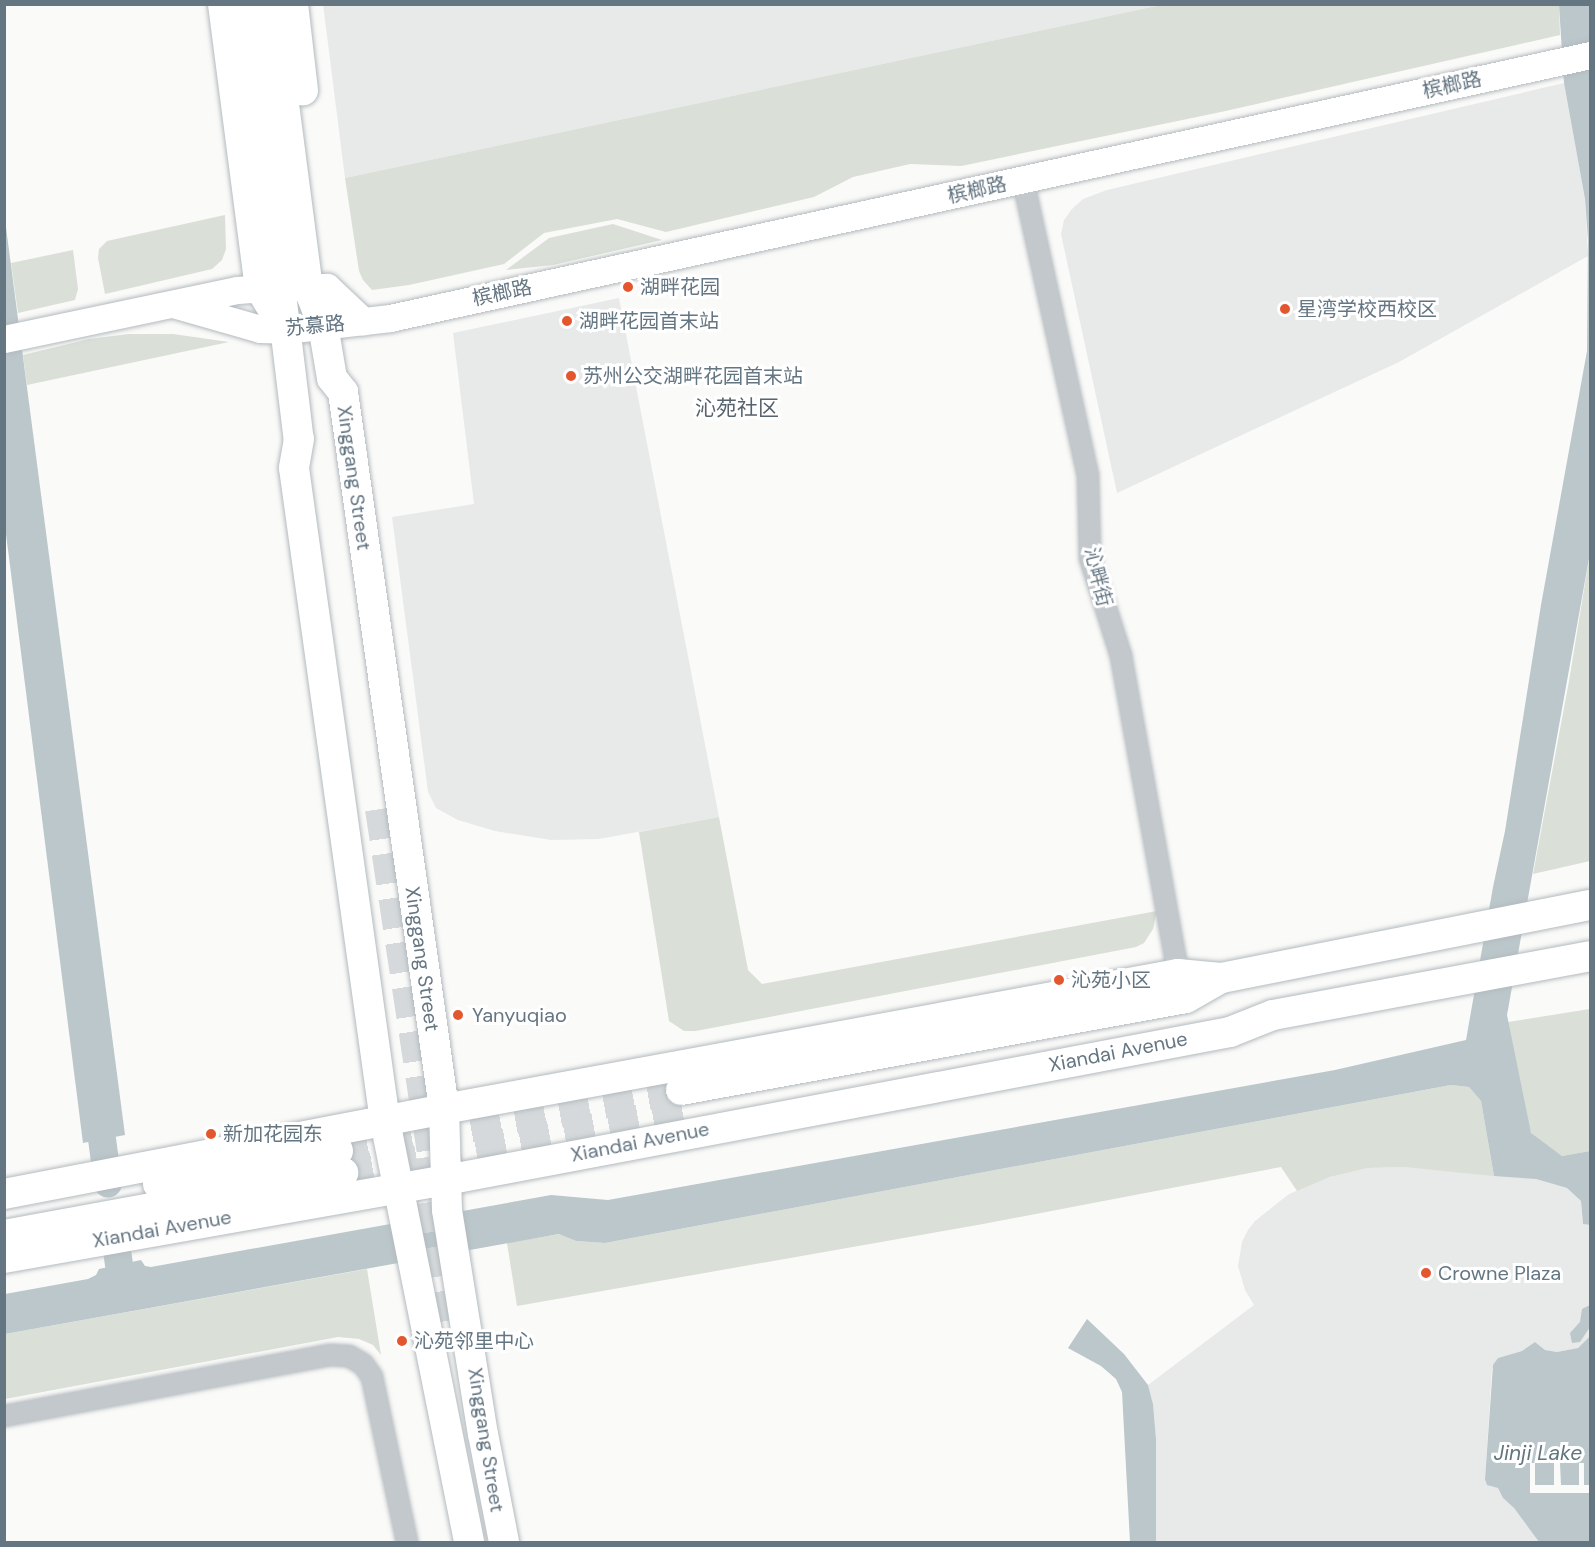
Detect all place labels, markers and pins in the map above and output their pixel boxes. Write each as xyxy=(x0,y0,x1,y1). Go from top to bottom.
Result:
place label: 湖畔花园 xyxy=(640,275,720,299)
marker: 湖畔花园 xyxy=(621,280,635,294)
place label: 星湾学校西校区 xyxy=(1297,297,1437,321)
marker: 星湾学校西校区 xyxy=(1278,302,1292,316)
place label: 湖畔花园首末站 xyxy=(579,309,719,333)
marker: 湖畔花园首末站 xyxy=(560,314,574,328)
place label: 苏州公交湖畔花园首末站 xyxy=(583,364,803,388)
marker: 苏州公交湖畔花园首末站 xyxy=(564,369,578,383)
place label: 沁苑小区 xyxy=(1071,968,1151,992)
marker: 沁苑小区 xyxy=(1052,973,1066,987)
place label: Yanyuqiao xyxy=(472,1003,567,1027)
marker: Yanyuqiao xyxy=(449,1006,467,1024)
place label: 新加花园东 xyxy=(223,1122,323,1146)
marker: 新加花园东 xyxy=(204,1127,218,1141)
place label: Crowne Plaza xyxy=(1438,1261,1561,1285)
marker: Crowne Plaza xyxy=(1419,1266,1433,1280)
place label: 沁苑邻里中心 xyxy=(414,1329,534,1353)
marker: 沁苑邻里中心 xyxy=(395,1334,409,1348)

